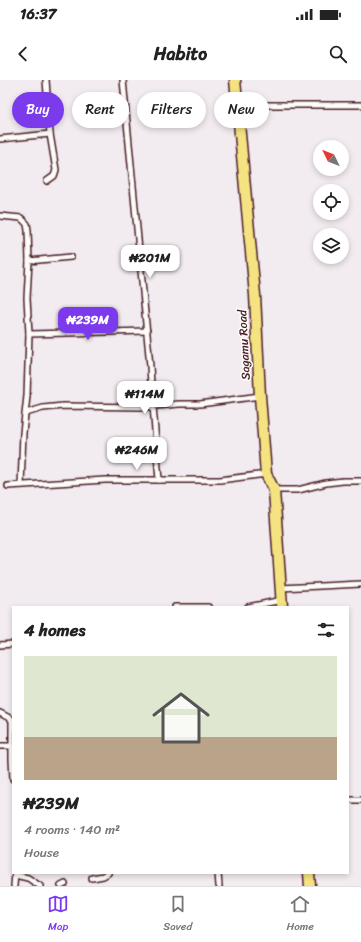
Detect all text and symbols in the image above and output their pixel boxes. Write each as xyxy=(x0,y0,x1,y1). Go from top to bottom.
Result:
text: 16:37 xyxy=(20,1,56,27)
text: Habito xyxy=(154,38,207,70)
icon: back xyxy=(12,43,34,65)
icon: search xyxy=(327,43,349,65)
chip: Buy xyxy=(12,92,64,128)
chip: Rent xyxy=(72,92,129,128)
chip: Filters xyxy=(137,92,206,128)
chip: New xyxy=(214,92,269,128)
north arrow xyxy=(313,140,349,176)
map controls xyxy=(313,140,349,264)
button: locate xyxy=(313,184,349,220)
button: layers xyxy=(313,228,349,264)
pin: ₦201M xyxy=(122,245,178,279)
text: ₦201M xyxy=(130,246,170,269)
pin: ₦239M xyxy=(60,307,116,341)
text: ₦239M xyxy=(67,308,109,331)
street label: Sagamu Road xyxy=(231,309,257,381)
pin: ₦114M xyxy=(117,381,173,415)
text: ₦114M xyxy=(126,382,164,405)
pin: ₦246M xyxy=(109,437,165,471)
text: ₦246M xyxy=(116,438,158,461)
text: 4 homes xyxy=(24,615,85,645)
icon: filters xyxy=(315,619,337,641)
icon: home xyxy=(145,682,217,754)
text: ₦239M xyxy=(24,788,79,818)
text: 4 rooms · 140 m² xyxy=(24,818,120,841)
text: House xyxy=(24,841,59,864)
tab: Map xyxy=(47,893,69,936)
tab: Saved xyxy=(163,893,192,936)
tab: Home xyxy=(286,893,314,936)

